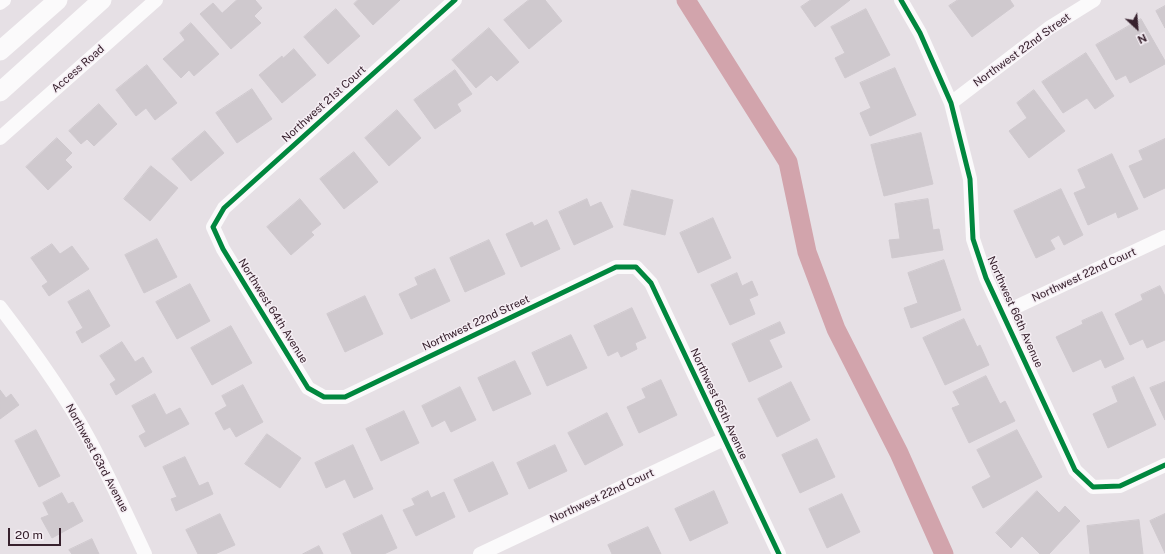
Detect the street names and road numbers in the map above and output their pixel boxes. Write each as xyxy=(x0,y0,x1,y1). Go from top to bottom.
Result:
street label: Northwest 22nd Street xyxy=(971,10,1073,90)
street label: Access Road xyxy=(49,43,107,95)
street label: Northwest 21st Court xyxy=(279,63,369,145)
street label: Northwest 22nd Court xyxy=(1030,245,1138,305)
street label: Northwest 66th Avenue xyxy=(984,254,1046,370)
street label: Northwest 64th Avenue xyxy=(235,256,311,366)
street label: Northwest 22nd Street xyxy=(420,292,532,354)
street label: Northwest 65th Avenue xyxy=(687,346,751,462)
street label: Northwest 63rd Avenue xyxy=(63,401,131,515)
street label: Northwest 22nd Court xyxy=(548,466,656,526)

